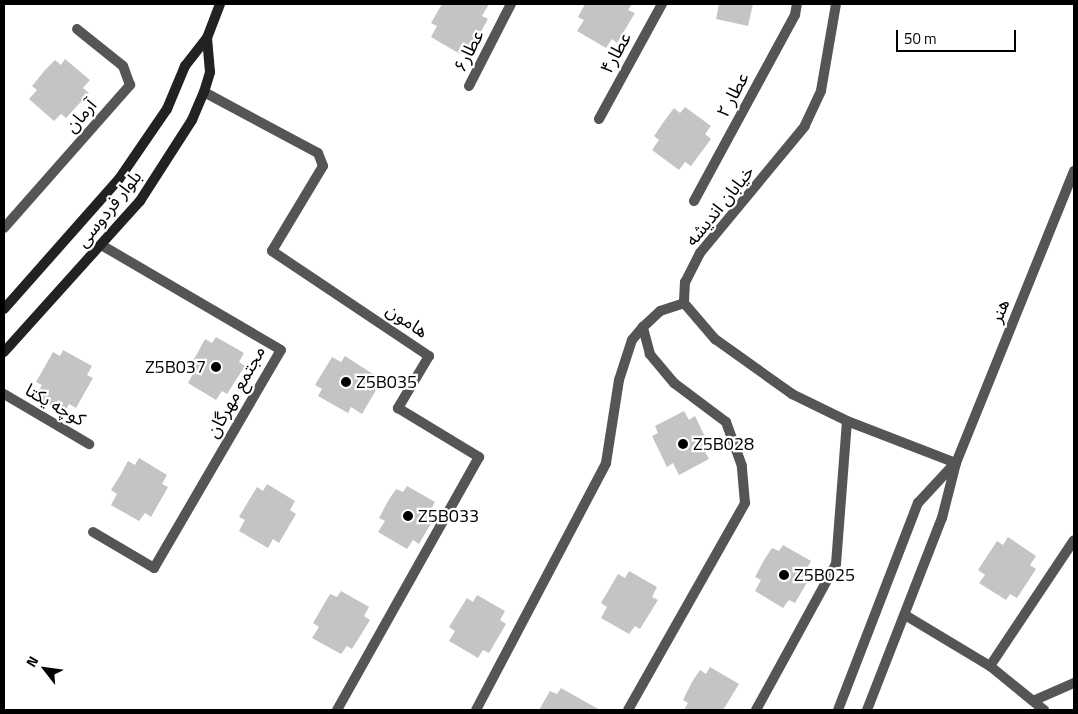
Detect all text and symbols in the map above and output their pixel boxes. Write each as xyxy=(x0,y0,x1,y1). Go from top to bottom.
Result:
scale bar xyxy=(898,20,1018,52)
street label: عطار۶ xyxy=(449,27,489,75)
text: 50 m xyxy=(904,27,937,50)
street label: عطار۴ xyxy=(596,29,636,77)
street label: عطار ۲ xyxy=(712,69,754,121)
street label: آرمان xyxy=(61,95,101,137)
street label: خیابان اندیشه xyxy=(681,161,759,251)
street label: بلوار فردوسی xyxy=(72,166,146,252)
street label: هنر xyxy=(986,296,1014,326)
street label: هامون xyxy=(382,299,432,343)
street label: مجتمع مهرگان xyxy=(202,342,270,442)
place label: Z5B037 xyxy=(145,356,206,378)
marker: Z5B037 xyxy=(210,361,222,373)
place label: Z5B035 xyxy=(356,371,417,393)
marker: Z5B035 xyxy=(340,376,352,388)
street label: کوچه یکتا xyxy=(21,379,89,431)
place label: Z5B028 xyxy=(693,433,754,455)
marker: Z5B028 xyxy=(677,438,689,450)
place label: Z5B033 xyxy=(418,505,479,527)
marker: Z5B033 xyxy=(402,510,414,522)
place label: Z5B025 xyxy=(794,564,855,586)
marker: Z5B025 xyxy=(778,569,790,581)
north arrow xyxy=(20,644,70,694)
text: N xyxy=(20,652,43,671)

